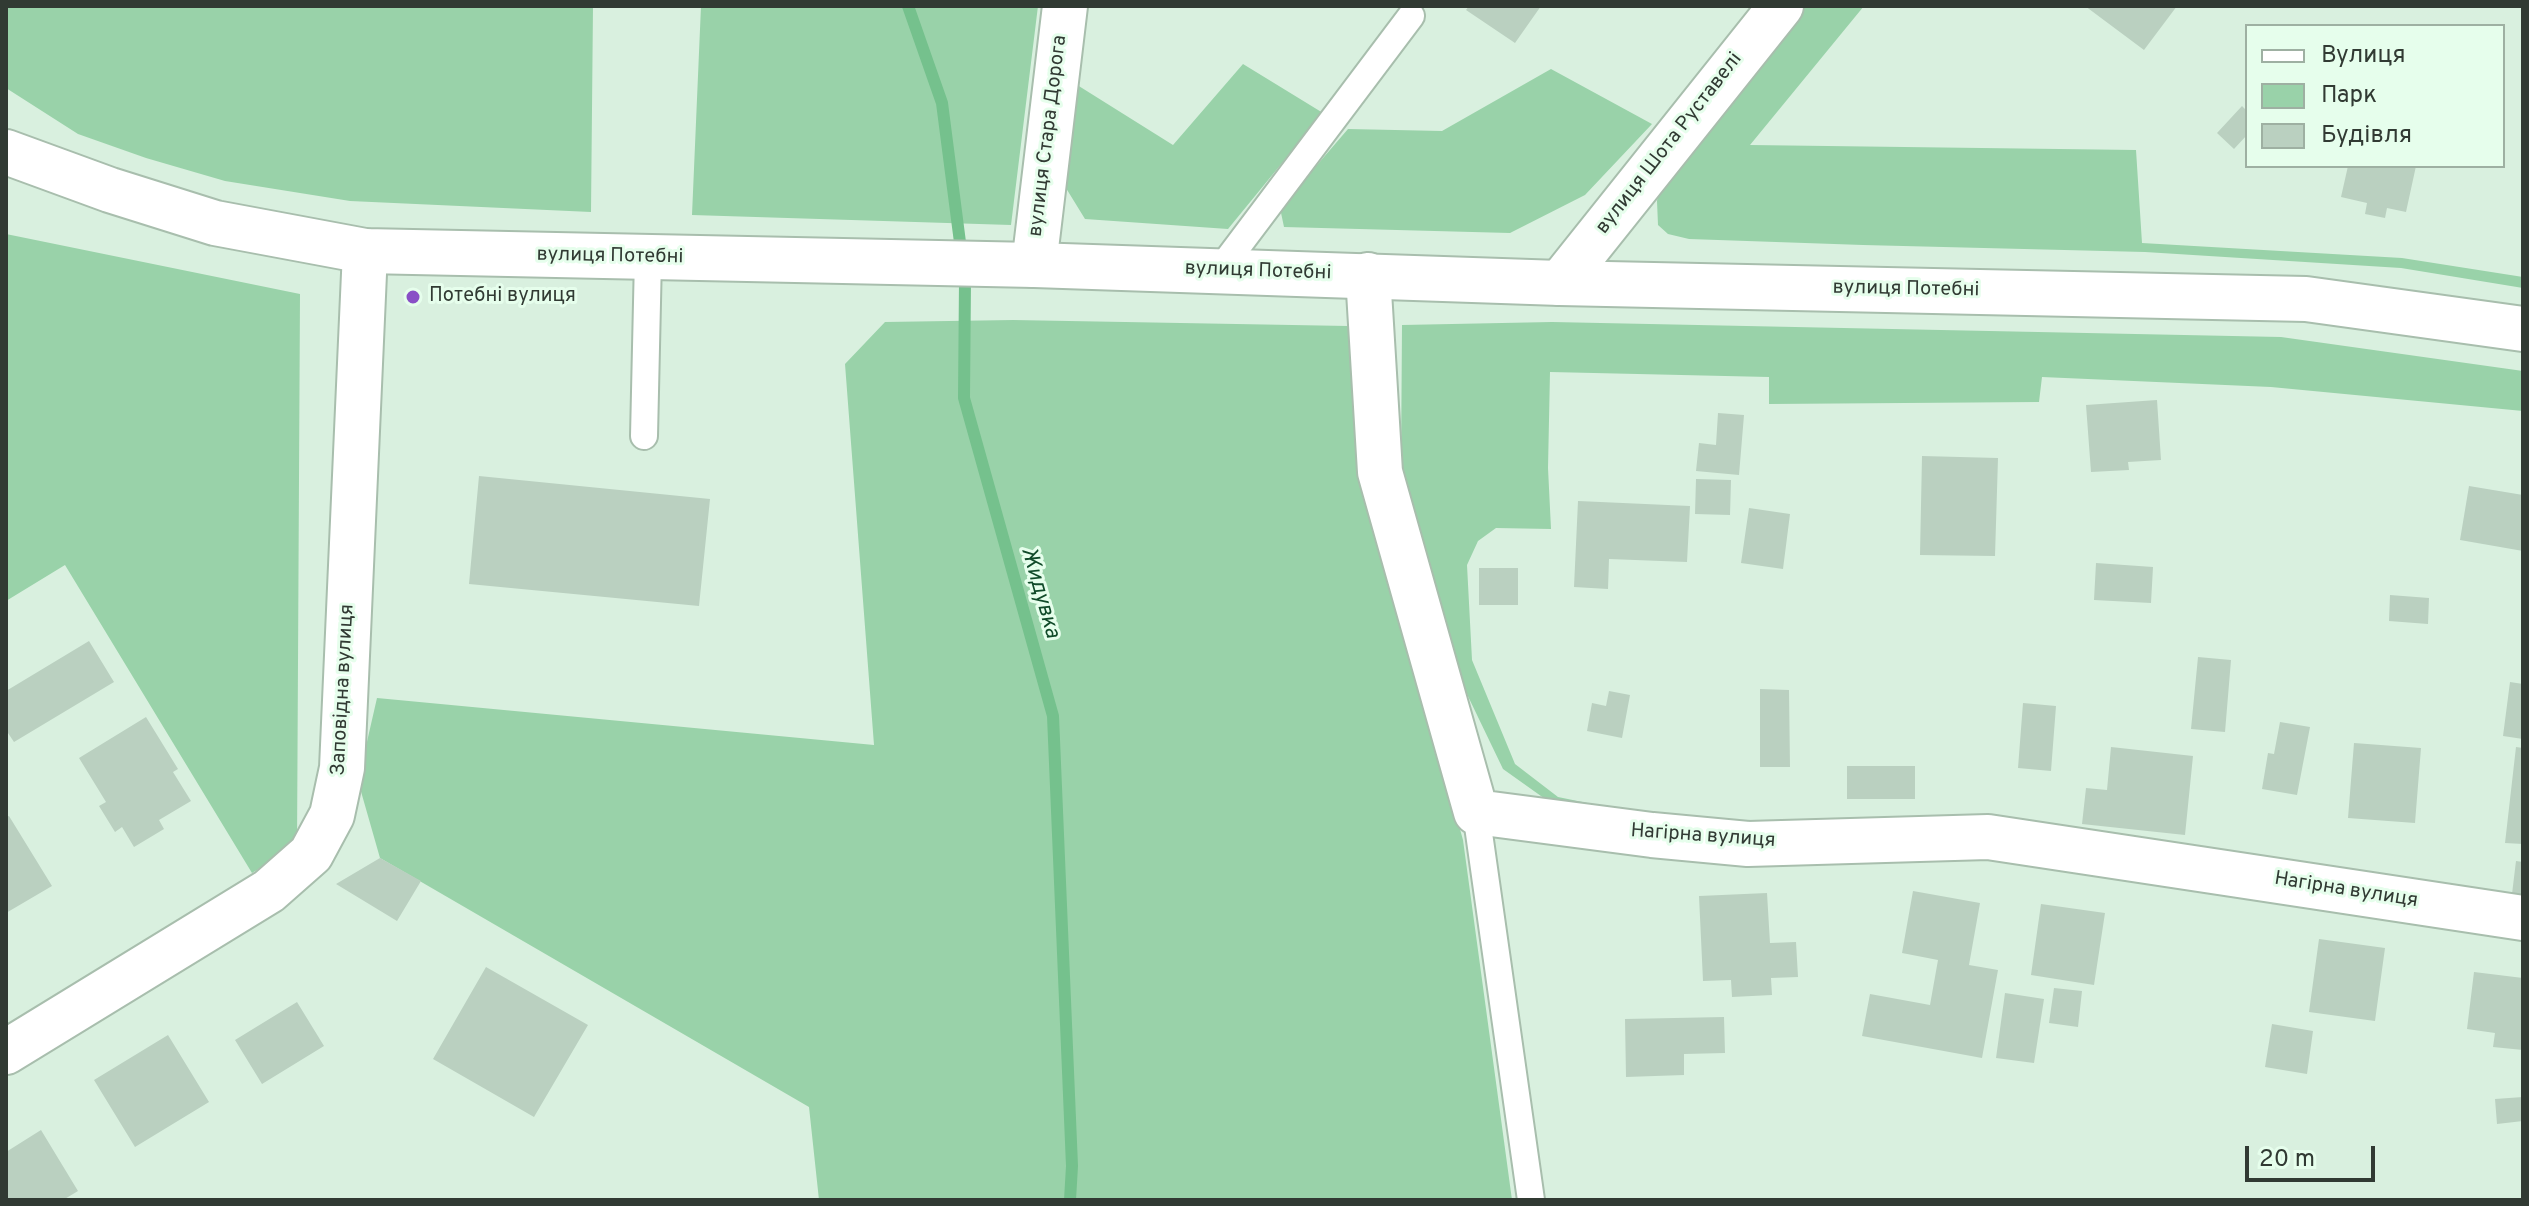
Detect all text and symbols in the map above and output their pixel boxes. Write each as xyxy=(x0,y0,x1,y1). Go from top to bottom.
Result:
legend xyxy=(2245,24,2505,168)
street label: вулиця Стара Дорога xyxy=(1025,34,1073,238)
text: Вулиця xyxy=(2321,41,2405,71)
street label: вулиця Шота Руставелі xyxy=(1592,49,1748,239)
text: Парк xyxy=(2321,81,2377,111)
text: Будівля xyxy=(2321,121,2412,151)
street label: вулиця Потебні xyxy=(536,244,684,270)
street label: вулиця Потебні xyxy=(1184,257,1332,287)
street label: вулиця Потебні xyxy=(1832,277,1980,303)
place label: Потебні вулиця xyxy=(429,285,576,309)
marker: Потебні вулиця xyxy=(404,288,422,306)
water label: Жидувка xyxy=(1013,544,1065,642)
street label: Заповідна вулиця xyxy=(328,603,360,777)
street label: Нагірна вулиця xyxy=(1630,820,1776,854)
street label: Нагірна вулиця xyxy=(2272,868,2420,914)
scale bar xyxy=(2249,1130,2379,1180)
text: 20 m xyxy=(2259,1145,2315,1175)

